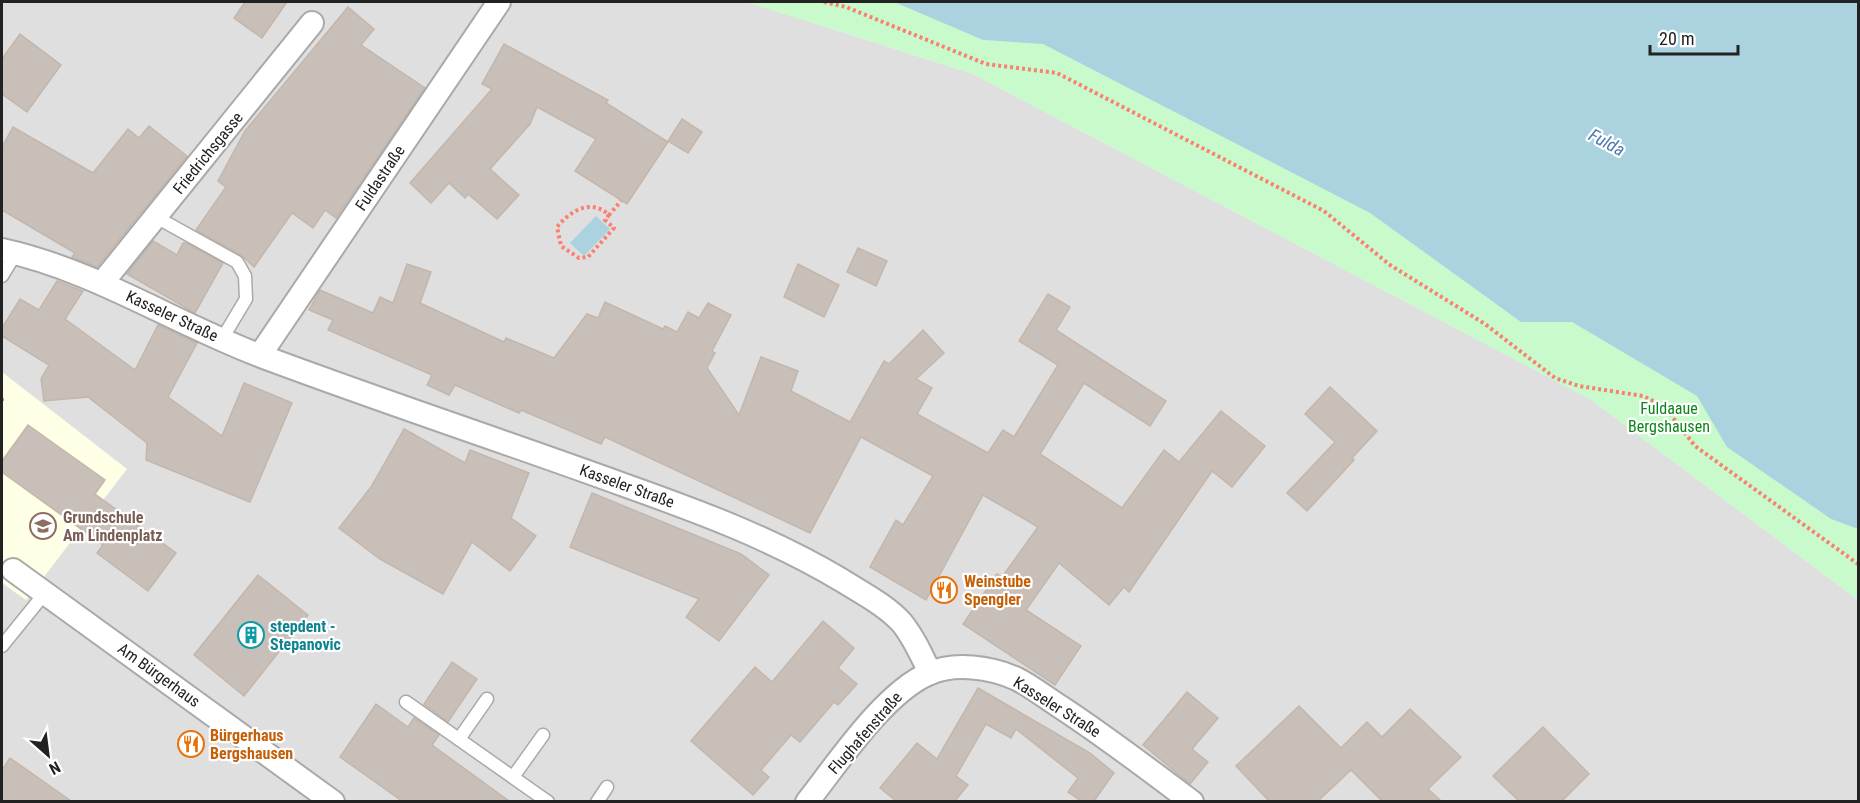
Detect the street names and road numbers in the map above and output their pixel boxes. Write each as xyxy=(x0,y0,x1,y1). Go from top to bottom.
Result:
street label: Friedrichsgasse xyxy=(169,108,247,198)
street label: Fuldastraße xyxy=(351,142,409,214)
street label: Kasseler Straße xyxy=(123,286,221,346)
street label: Kasseler Straße xyxy=(577,460,677,512)
street label: Am Bürgerhaus xyxy=(114,639,204,711)
street label: Kasseler Straße xyxy=(1010,673,1104,741)
street label: Flughafenstraße xyxy=(824,688,906,778)

